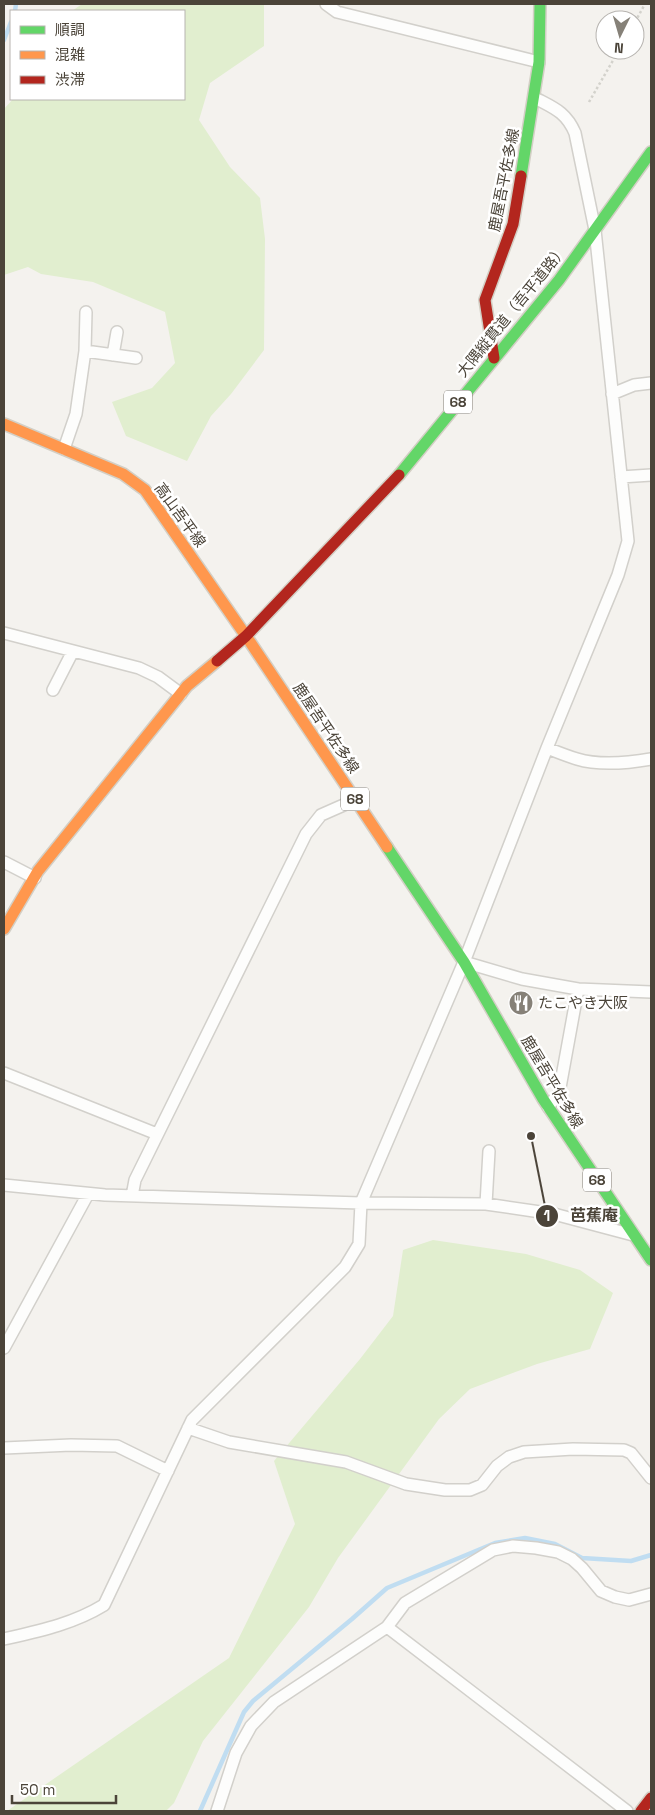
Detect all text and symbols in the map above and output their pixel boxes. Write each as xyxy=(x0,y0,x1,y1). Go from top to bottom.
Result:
legend xyxy=(10,10,185,100)
north arrow xyxy=(595,10,645,60)
text: 順調 xyxy=(55,20,85,39)
text: N xyxy=(613,39,624,57)
text: 混雑 xyxy=(55,45,85,64)
text: 渋滞 xyxy=(55,70,85,89)
street label: 鹿屋吾平佐多線 xyxy=(484,127,523,233)
street label: 大隅縦貫道（吾平道路） xyxy=(452,241,571,381)
road number: 68 xyxy=(444,391,472,414)
street label: 高山吾平線 xyxy=(151,479,210,551)
street label: 鹿屋吾平佐多線 xyxy=(289,679,364,777)
road number: 68 xyxy=(341,788,369,811)
restaurant icon: たこやき大阪 xyxy=(508,990,534,1016)
place label: たこやき大阪 xyxy=(538,993,628,1012)
street label: 鹿屋吾平佐多線 xyxy=(517,1032,588,1132)
road number: 68 xyxy=(583,1168,611,1192)
callout: 芭蕉庵 xyxy=(535,1200,628,1231)
text: 芭蕉庵 xyxy=(570,1205,618,1226)
text: 1 xyxy=(544,1206,550,1225)
scale bar xyxy=(12,1772,116,1804)
text: 50 m xyxy=(20,1780,55,1799)

